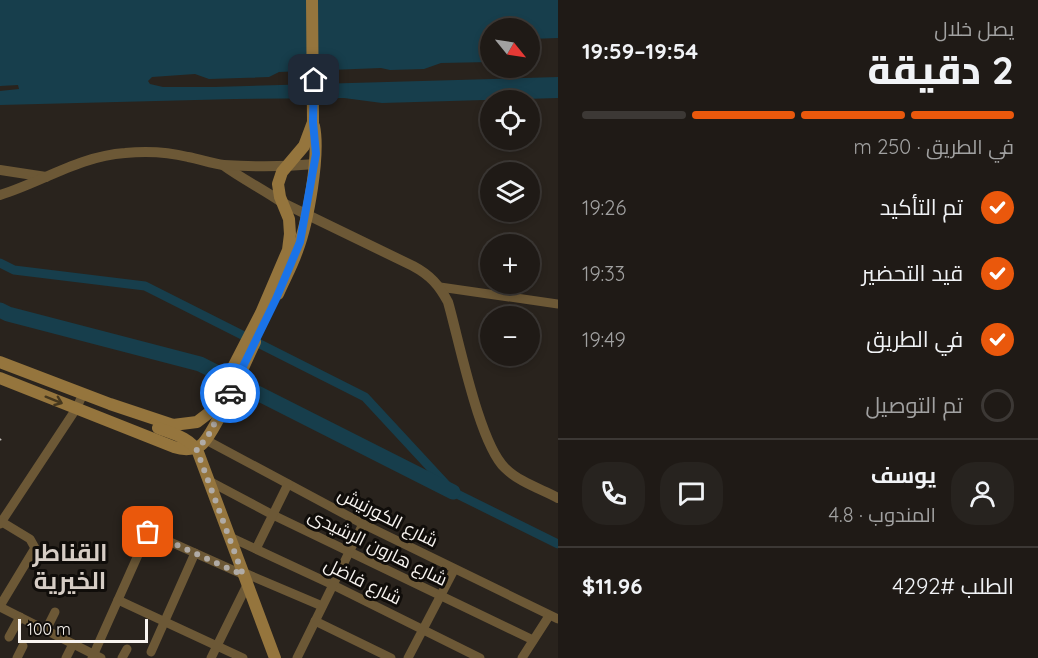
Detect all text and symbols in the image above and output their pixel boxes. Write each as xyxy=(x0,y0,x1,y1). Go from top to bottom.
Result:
text: يصل خلال xyxy=(934,16,1014,41)
north arrow xyxy=(480,18,540,78)
map controls xyxy=(480,18,540,366)
text: 19:54–19:59 xyxy=(582,37,698,65)
text: 2 دقيقة xyxy=(868,45,1014,94)
pin xyxy=(288,54,339,105)
icon: home xyxy=(297,63,330,96)
button: locate xyxy=(480,90,540,150)
text: في الطريق · 250 m xyxy=(854,134,1014,159)
button: layers xyxy=(480,162,540,222)
icon: check xyxy=(981,191,1014,224)
text: تم التأكيد xyxy=(880,193,963,221)
text: 19:26 xyxy=(582,195,626,220)
button: + xyxy=(480,234,540,294)
icon: check xyxy=(981,257,1014,290)
text: قيد التحضير xyxy=(862,259,963,287)
text: 19:33 xyxy=(582,261,625,286)
button: − xyxy=(480,306,540,366)
icon: check xyxy=(981,323,1014,356)
text: في الطريق xyxy=(866,325,963,353)
text: 19:49 xyxy=(582,327,626,352)
courier xyxy=(200,363,260,423)
icon: car xyxy=(214,377,247,410)
text: تم التوصيل xyxy=(866,391,963,419)
one-way arrow xyxy=(45,395,63,406)
text: يوسف xyxy=(871,461,936,489)
button: phone xyxy=(582,462,645,525)
button: chat xyxy=(660,462,723,525)
button: person xyxy=(951,462,1014,525)
street label: شارع الكورنيش xyxy=(334,482,442,553)
text: المندوب · 4.8 xyxy=(829,502,936,527)
street label: شارع هارون الرشيدى xyxy=(304,503,451,592)
pin xyxy=(122,506,173,557)
icon: bag xyxy=(131,515,164,548)
district label: القناطر الخيرية xyxy=(32,537,108,595)
street label: شارع فاضل xyxy=(320,552,406,611)
text: $11.96 xyxy=(582,572,642,600)
text: الطلب #4292 xyxy=(892,572,1014,600)
scale bar xyxy=(18,616,148,644)
text: 100 m xyxy=(27,619,71,639)

